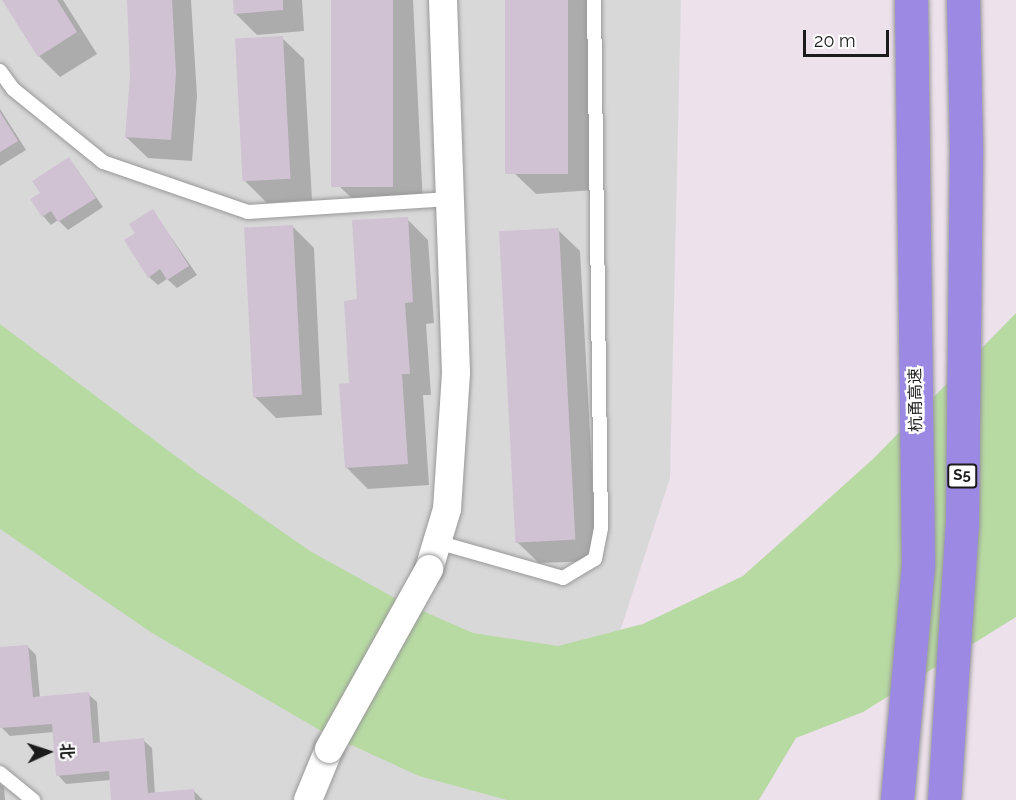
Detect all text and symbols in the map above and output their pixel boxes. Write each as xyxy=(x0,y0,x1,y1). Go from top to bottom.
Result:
scale bar xyxy=(806,18,892,56)
text: 20 m xyxy=(814,30,856,51)
street label: 杭甬高速 xyxy=(906,368,926,432)
road number: S5 xyxy=(947,464,977,488)
north arrow xyxy=(18,722,78,782)
text: 北 xyxy=(57,743,76,760)

